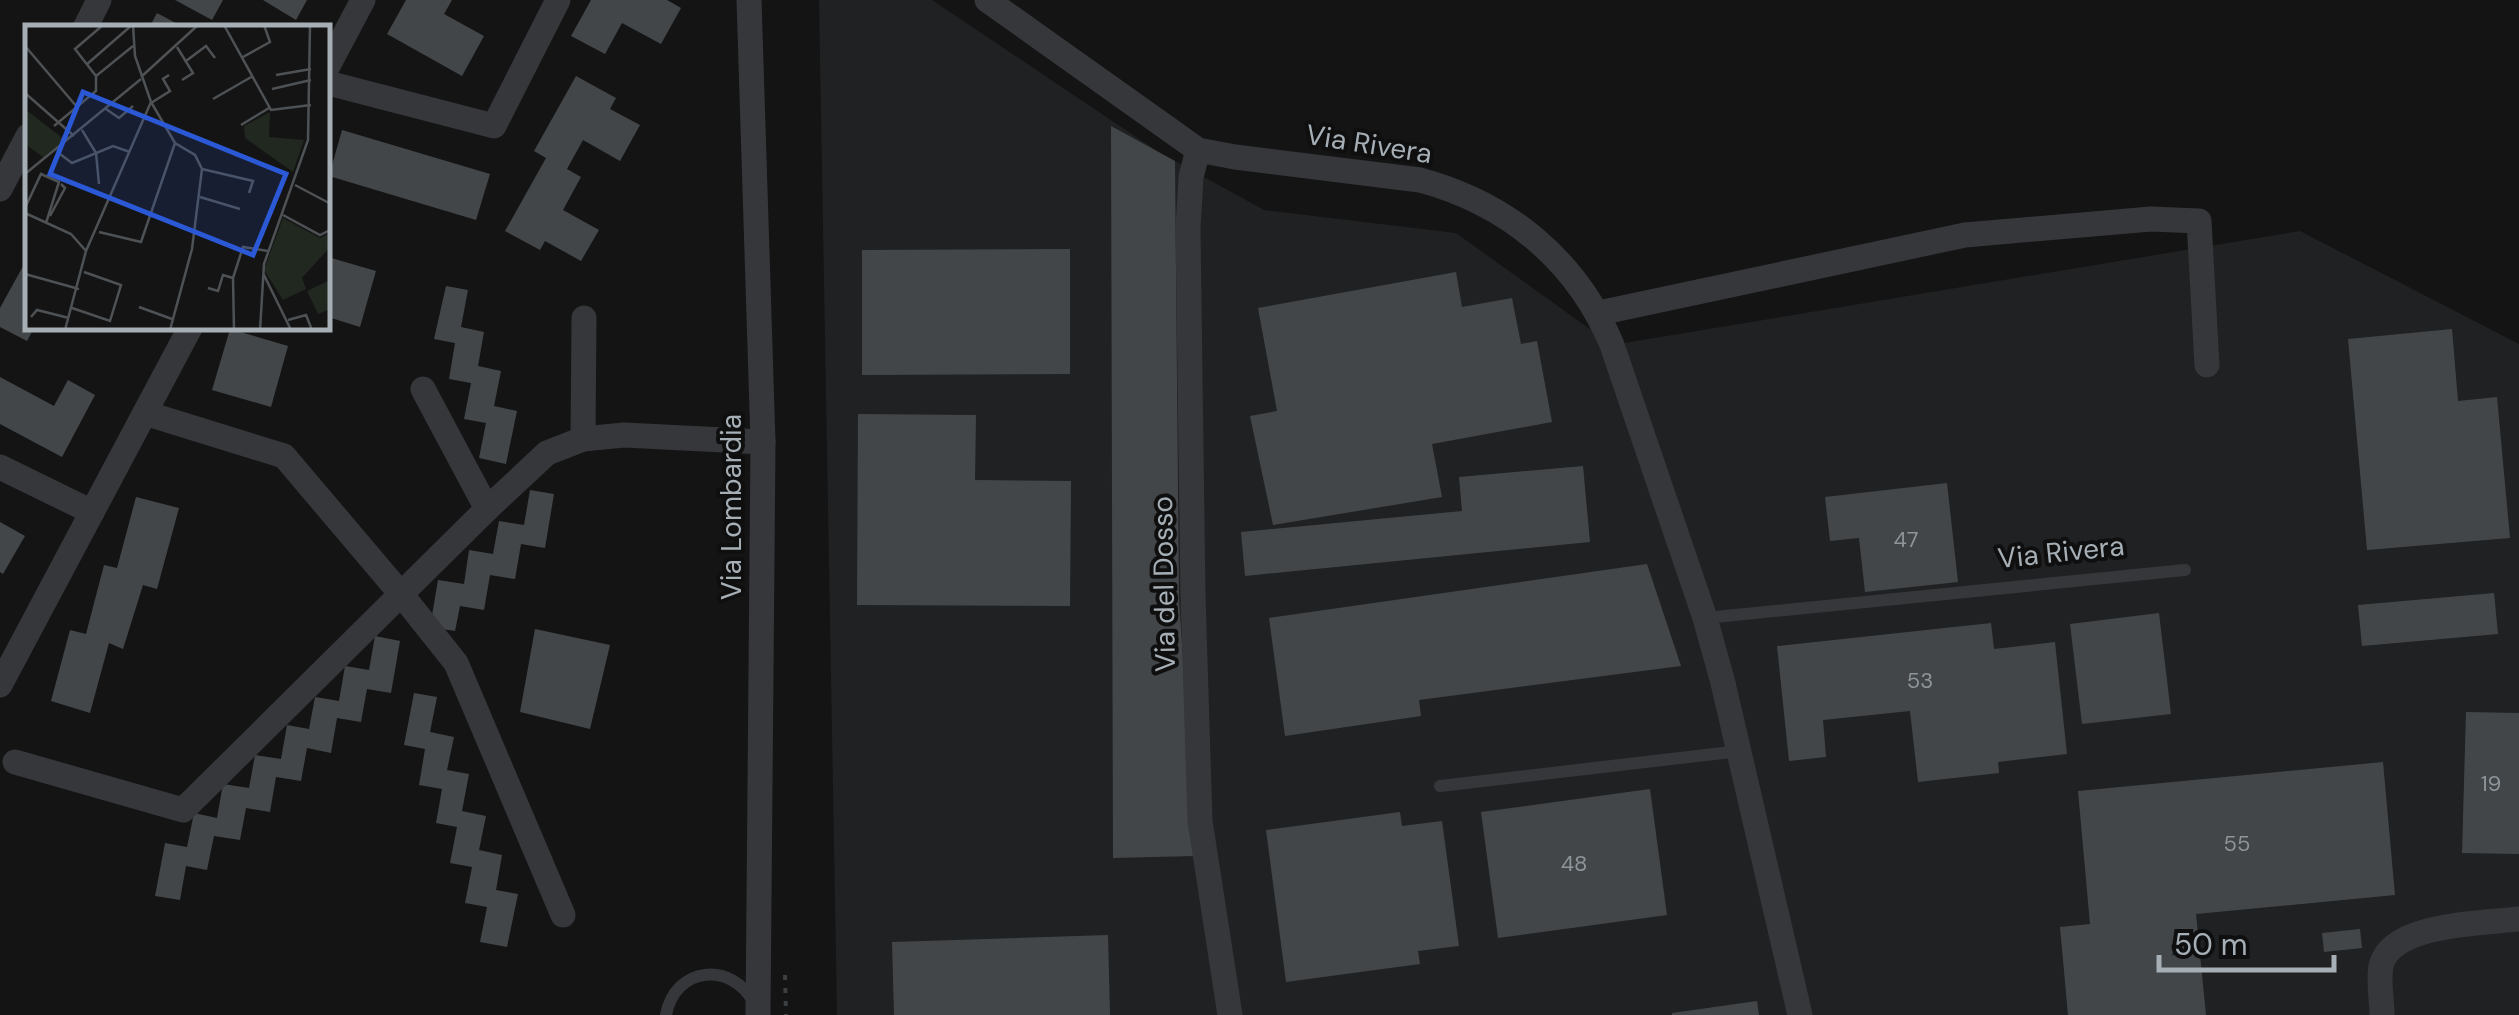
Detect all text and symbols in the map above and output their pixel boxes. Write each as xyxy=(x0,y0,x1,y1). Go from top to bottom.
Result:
inset map xyxy=(25,25,330,330)
street label: Via Rivera xyxy=(1303,116,1435,172)
street label: Via Lombardia xyxy=(713,414,750,600)
street label: Via del Dosso xyxy=(1144,496,1184,672)
house number: 47 xyxy=(1893,525,1919,554)
street label: Via Rivera xyxy=(1996,527,2126,577)
house number: 53 xyxy=(1907,666,1933,695)
house number: 19 xyxy=(2481,769,2501,798)
house number: 55 xyxy=(2224,829,2250,858)
house number: 48 xyxy=(1561,849,1587,878)
scale bar xyxy=(2159,910,2334,972)
text: 50 m xyxy=(2174,925,2248,964)

